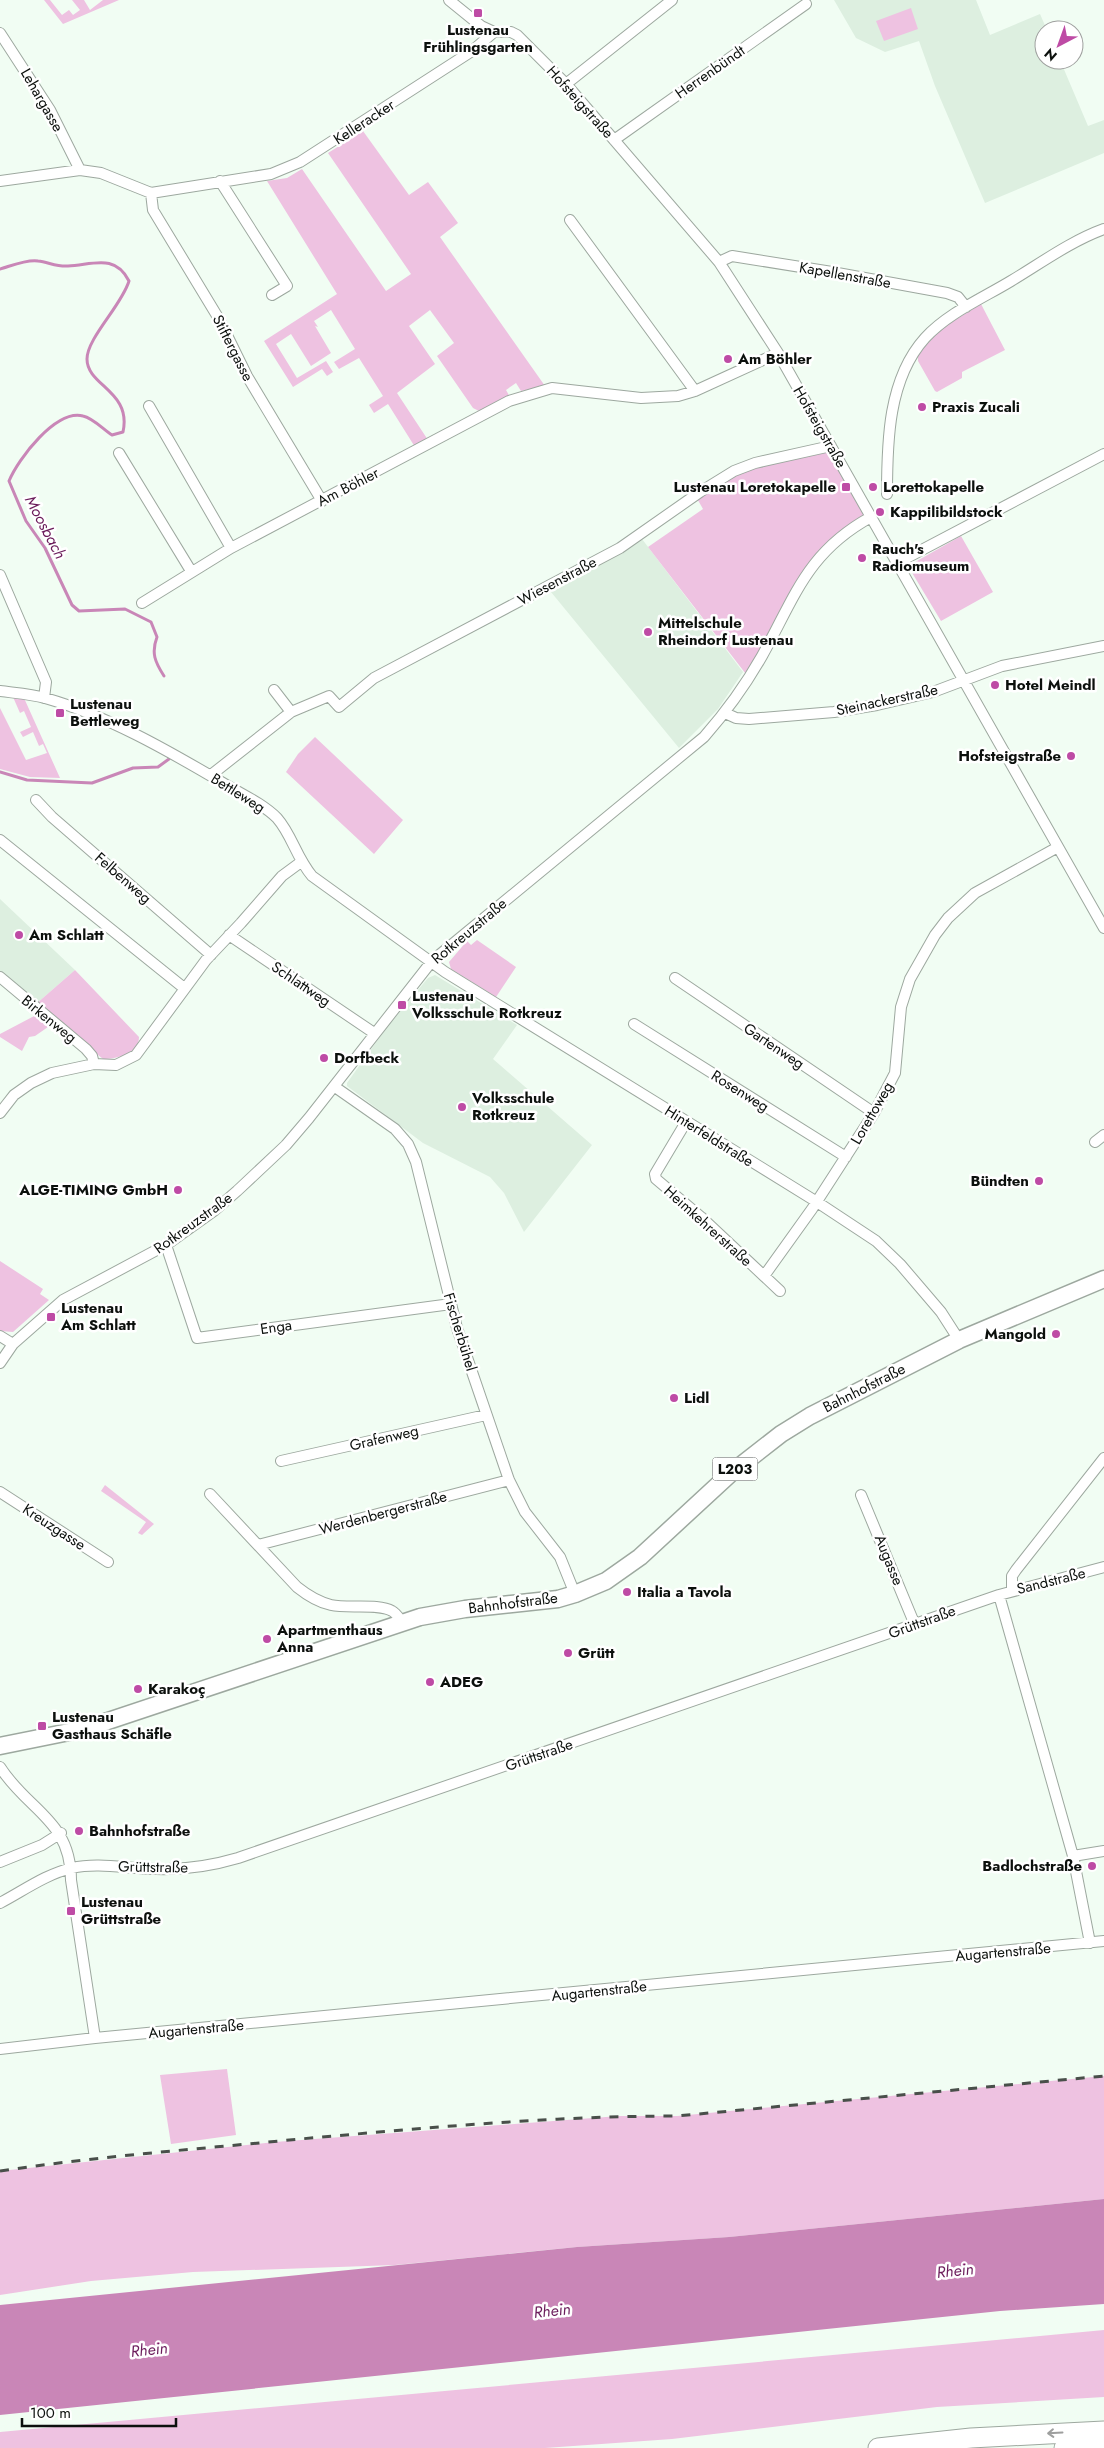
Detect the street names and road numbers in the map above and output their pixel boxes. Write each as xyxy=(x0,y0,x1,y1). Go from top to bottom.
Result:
street label: Herrenbündt xyxy=(671,40,750,104)
street label: Hofsteigstraße xyxy=(541,61,619,143)
street label: Lehargasse xyxy=(15,64,69,136)
street label: Kelleracker xyxy=(329,93,400,150)
street label: Kapellenstraße xyxy=(797,256,893,294)
street label: Stiftergasse xyxy=(207,311,259,385)
street label: Hofsteigstraße xyxy=(788,382,852,472)
street label: Am Böhler xyxy=(313,462,384,512)
street label: Wiesenstraße xyxy=(514,551,601,611)
street label: Steinackerstraße xyxy=(834,678,940,721)
street label: Bettleweg xyxy=(207,768,269,818)
street label: Felbenweg xyxy=(90,847,156,909)
street label: Rotkreuzstraße xyxy=(427,893,512,969)
street label: Schlattweg xyxy=(267,956,335,1012)
street label: Birkenweg xyxy=(17,990,81,1048)
street label: Gartenweg xyxy=(739,1017,809,1075)
street label: Rosenweg xyxy=(707,1065,773,1117)
street label: Lorettoweg xyxy=(845,1078,899,1148)
street label: Hinterfeldstraße xyxy=(660,1100,758,1172)
street label: Heimkehrerstraße xyxy=(659,1180,757,1272)
street label: Rotkreuzstraße xyxy=(149,1187,237,1259)
street label: Fischerbühel xyxy=(438,1290,482,1374)
street label: Enga xyxy=(259,1314,293,1340)
street label: Bahnhofstraße xyxy=(819,1358,909,1418)
street label: Grafenweg xyxy=(347,1419,421,1457)
road number: L203 xyxy=(712,1458,758,1480)
street label: Werdenbergerstraße xyxy=(317,1485,450,1541)
street label: Kreuzgasse xyxy=(18,1498,90,1556)
street label: Augasse xyxy=(869,1531,909,1589)
street label: Sandstraße xyxy=(1014,1562,1088,1600)
street label: Bahnhofstraße xyxy=(467,1587,559,1619)
street label: Grüttstraße xyxy=(885,1600,959,1644)
street label: Grüttstraße xyxy=(502,1733,576,1777)
street label: Grüttstraße xyxy=(118,1855,188,1879)
street label: Augartenstraße xyxy=(954,1937,1052,1967)
street label: Augartenstraße xyxy=(550,1975,648,2007)
street label: Augartenstraße xyxy=(147,2014,245,2044)

